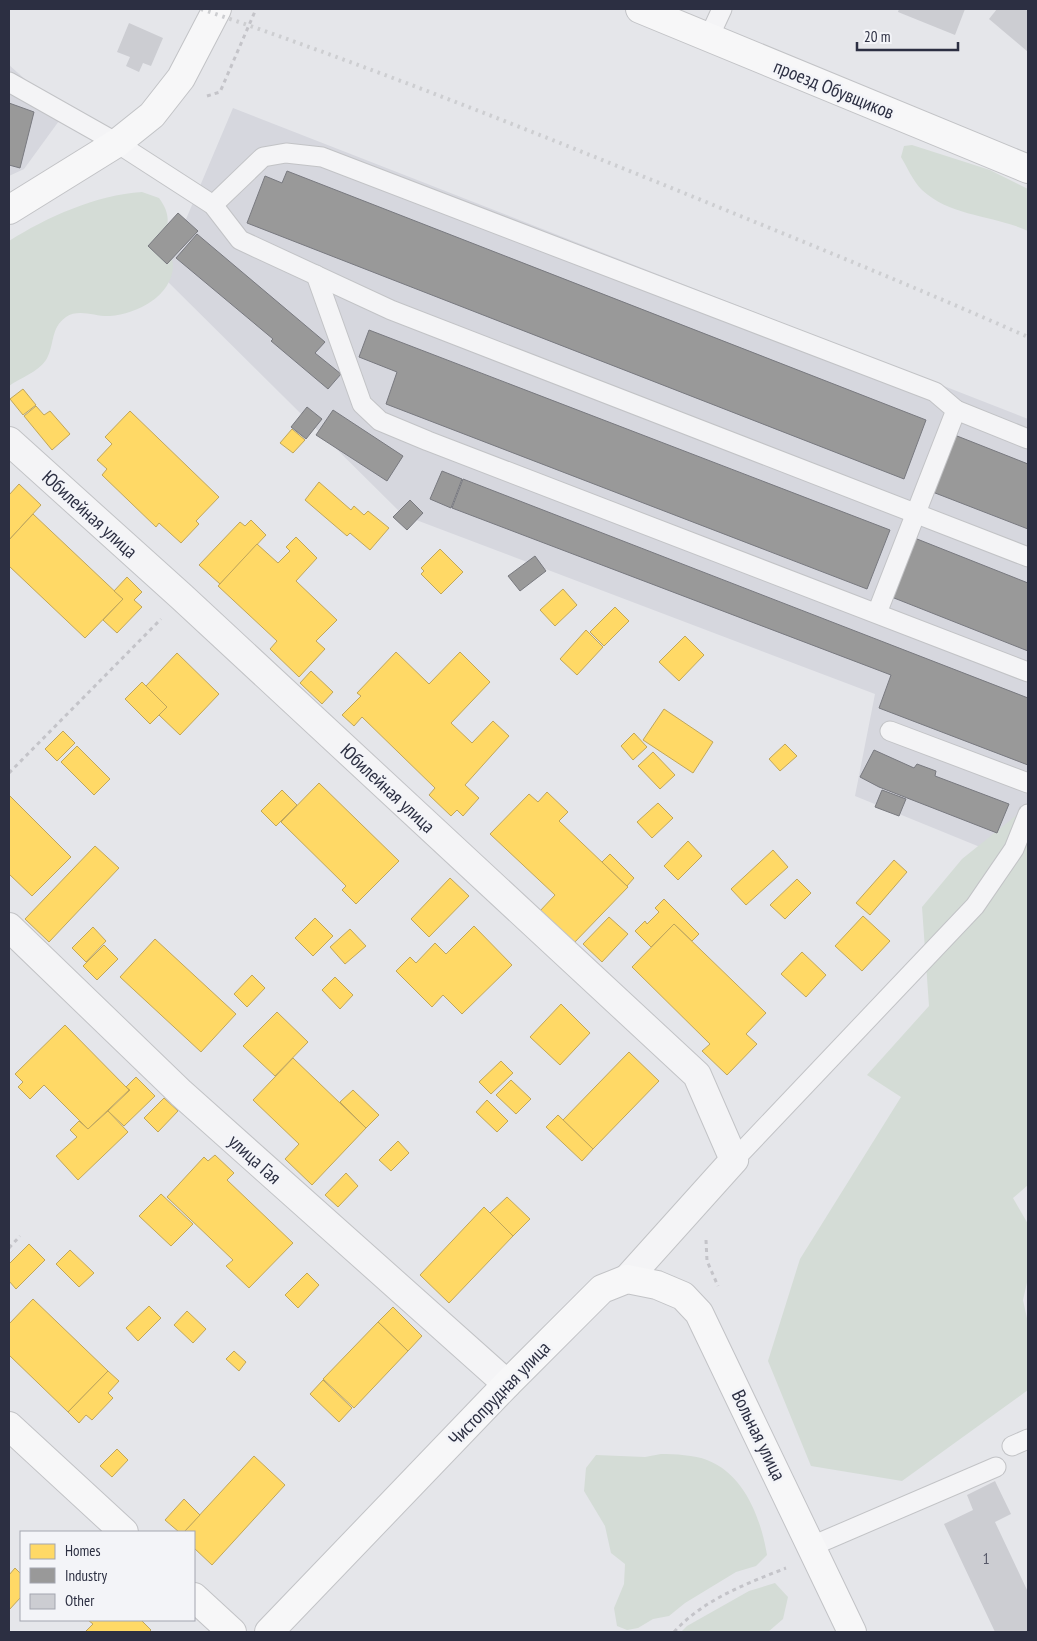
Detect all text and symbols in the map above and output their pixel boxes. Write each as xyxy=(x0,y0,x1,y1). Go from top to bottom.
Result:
scale bar xyxy=(857,20,958,52)
text: 20 m xyxy=(864,27,890,46)
street label: проезд Обувщиков xyxy=(770,54,898,124)
street label: Юбилейная улица xyxy=(37,465,143,563)
street label: Юбилейная улица xyxy=(336,738,440,838)
street label: улица Гая xyxy=(224,1129,286,1189)
street label: Чистопрудная улица xyxy=(443,1336,555,1450)
street label: Вольная улица xyxy=(727,1386,791,1484)
legend xyxy=(20,1531,195,1621)
text: Homes xyxy=(65,1541,101,1560)
house number: 1 xyxy=(982,1548,990,1568)
text: Industry xyxy=(65,1566,107,1585)
text: Other xyxy=(65,1591,95,1610)

